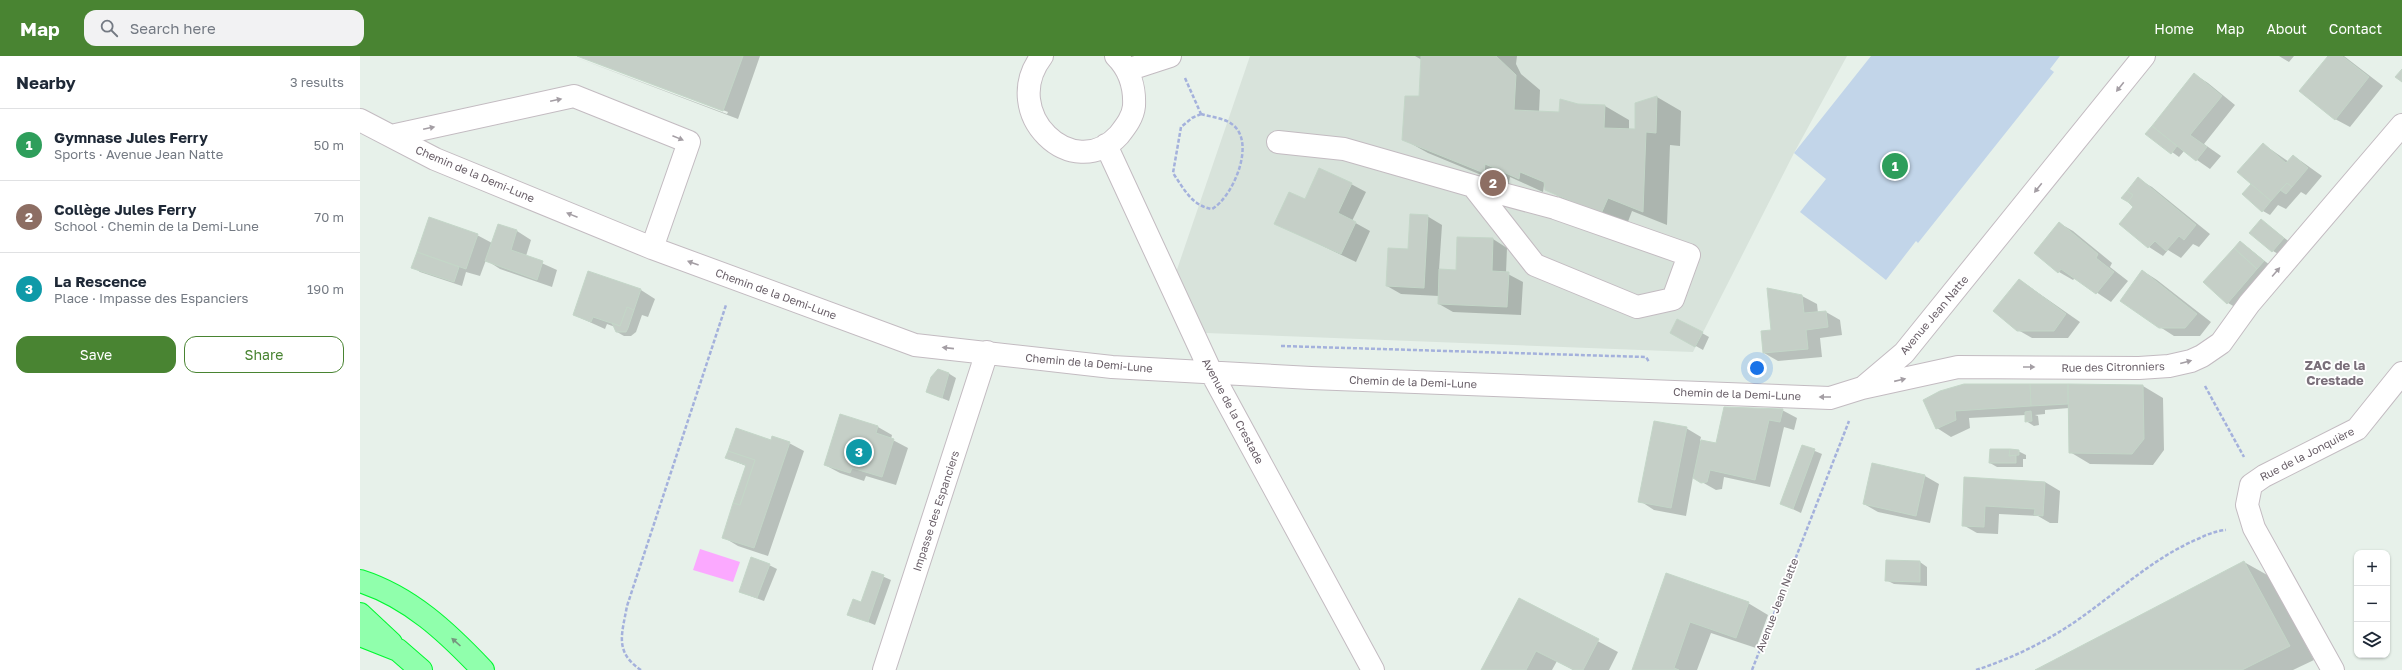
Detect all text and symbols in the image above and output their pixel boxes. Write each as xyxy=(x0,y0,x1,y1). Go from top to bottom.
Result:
search box xyxy=(84,10,364,46)
text: Map xyxy=(20,17,60,40)
icon: search xyxy=(98,17,120,39)
text: Search here xyxy=(130,19,216,37)
text: Home xyxy=(2154,20,2194,37)
text: Map xyxy=(2216,20,2244,37)
text: About xyxy=(2266,20,2307,37)
text: Contact xyxy=(2329,20,2382,37)
text: Nearby xyxy=(16,72,76,93)
text: 3 results xyxy=(290,74,344,90)
one-way arrow xyxy=(2115,81,2124,92)
one-way arrow xyxy=(550,97,562,103)
one-way arrow xyxy=(423,125,435,131)
text: Gymnase Jules Ferry xyxy=(54,128,208,146)
one-way arrow xyxy=(672,135,684,141)
text: 1 xyxy=(26,137,32,153)
text: 50 m xyxy=(314,137,344,153)
street label: Chemin de la Demi-Lune xyxy=(414,143,537,205)
text: Sports · Avenue Jean Natte xyxy=(54,146,223,162)
pin: 1 xyxy=(1882,151,1908,181)
pin: 2 xyxy=(1480,168,1506,198)
one-way arrow xyxy=(2034,182,2042,193)
text: Collège Jules Ferry xyxy=(54,200,196,218)
text: 2 xyxy=(25,209,33,225)
text: 70 m xyxy=(314,209,344,225)
one-way arrow xyxy=(566,212,577,218)
text: School · Chemin de la Demi-Lune xyxy=(54,218,259,234)
one-way arrow xyxy=(686,259,698,265)
street label: Chemin de la Demi-Lune xyxy=(714,266,839,322)
one-way arrow xyxy=(2272,267,2281,277)
text: La Rescence xyxy=(54,272,147,290)
street label: Avenue Jean Natte xyxy=(1897,272,1971,357)
text: 3 xyxy=(25,281,33,297)
text: 190 m xyxy=(307,281,344,297)
text: Place · Impasse des Espanciers xyxy=(54,290,248,306)
button: Save xyxy=(16,336,176,373)
button: Share xyxy=(184,336,344,373)
one-way arrow xyxy=(942,345,954,352)
street label: Chemin de la Demi-Lune xyxy=(1025,350,1153,375)
street label: Avenue de la Crestade xyxy=(1200,356,1267,466)
district label: ZAC de la Crestade xyxy=(2305,357,2366,388)
your location xyxy=(1747,358,1767,378)
street label: Rue des Citronniers xyxy=(2061,359,2165,374)
one-way arrow xyxy=(2180,359,2192,365)
one-way arrow xyxy=(2023,364,2036,370)
street label: Chemin de la Demi-Lune xyxy=(1349,373,1477,390)
one-way arrow xyxy=(1894,376,1906,382)
street label: Chemin de la Demi-Lune xyxy=(1673,385,1801,402)
one-way arrow xyxy=(1818,394,1831,400)
street label: Rue de la Jonquière xyxy=(2257,424,2356,483)
pin: 3 xyxy=(846,437,872,467)
street label: Impasse des Espanciers xyxy=(910,449,961,573)
map controls xyxy=(2354,550,2390,658)
button: + xyxy=(2354,550,2390,586)
street label: Avenue Jean Natte xyxy=(1753,556,1800,654)
button: − xyxy=(2354,586,2390,622)
button: layers xyxy=(2354,622,2390,658)
one-way arrow xyxy=(451,638,460,647)

